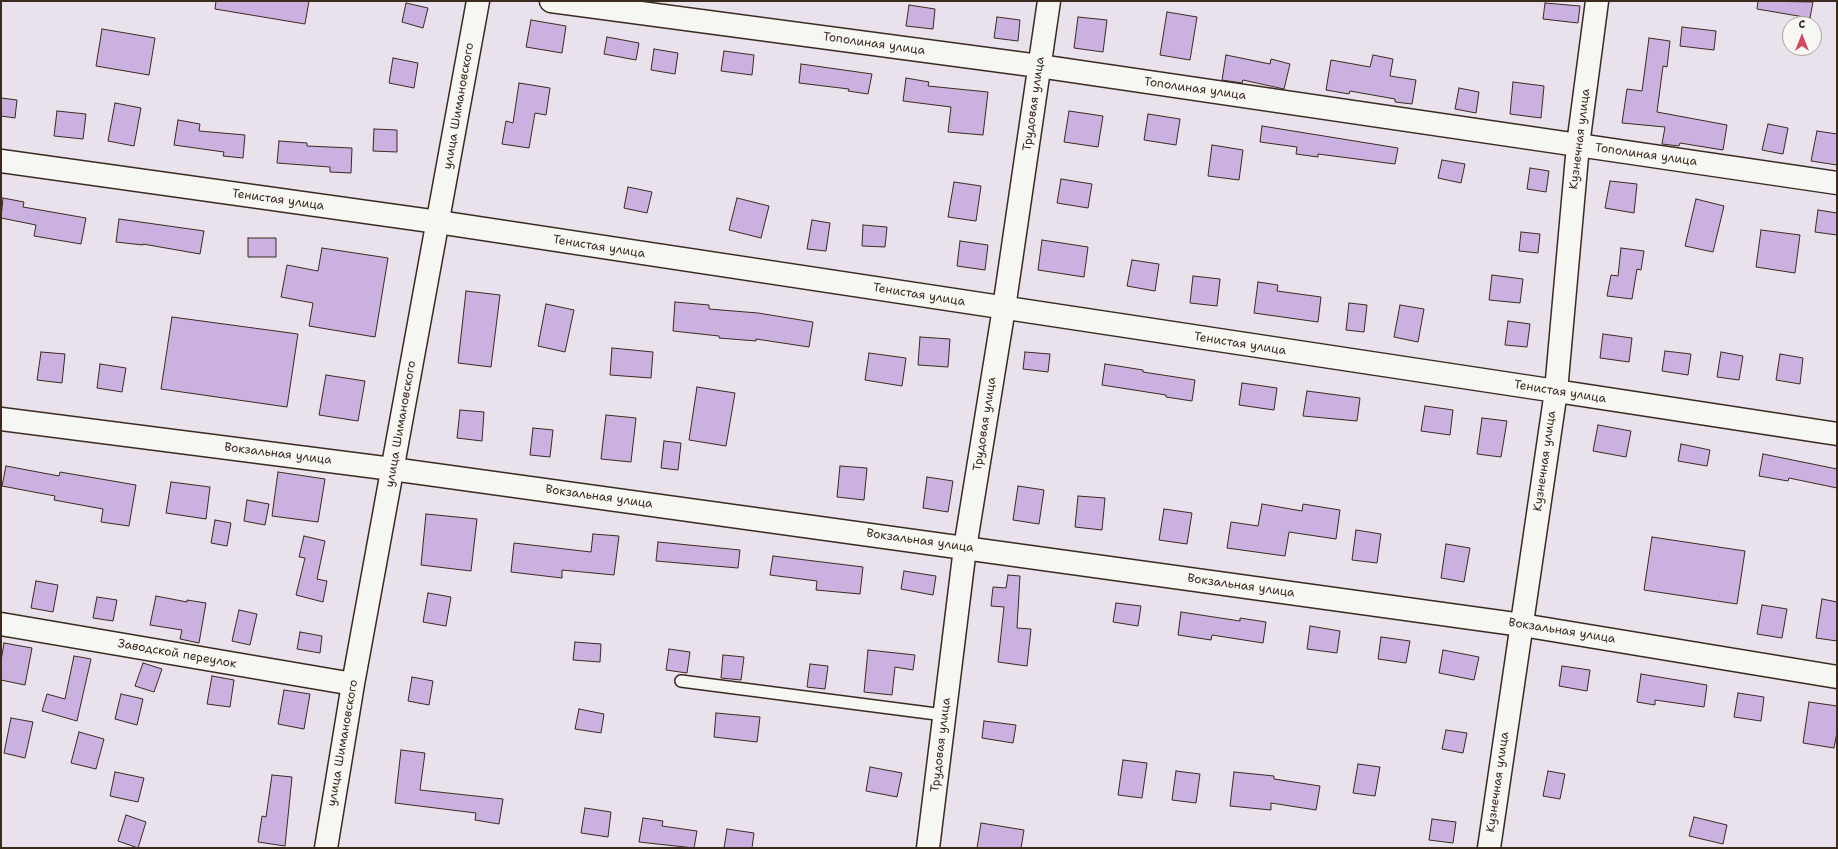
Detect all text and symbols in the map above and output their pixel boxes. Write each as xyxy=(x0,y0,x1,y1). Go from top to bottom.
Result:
north arrow xyxy=(1782,16,1822,56)
text: С xyxy=(1799,17,1805,32)
street label: Тополиная улица xyxy=(822,30,926,58)
street label: улица Шимановского xyxy=(441,42,477,170)
street label: Трудовая улица xyxy=(1020,56,1048,152)
street label: Тополиная улица xyxy=(1143,75,1247,103)
street label: Кузнечная улица xyxy=(1567,88,1593,190)
street label: Тополиная улица xyxy=(1594,141,1698,169)
street label: Тенистая улица xyxy=(231,186,325,214)
street label: Тенистая улица xyxy=(552,233,646,261)
street label: Тенистая улица xyxy=(872,281,966,309)
street label: Тенистая улица xyxy=(1193,330,1287,358)
street label: улица Шимановского xyxy=(383,360,419,488)
street label: Трудовая улица xyxy=(970,376,1000,472)
street label: Тенистая улица xyxy=(1513,378,1607,406)
street label: Кузнечная улица xyxy=(1531,410,1559,512)
street label: Вокзальная улица xyxy=(223,440,333,468)
street label: Вокзальная улица xyxy=(544,482,654,512)
street label: Вокзальная улица xyxy=(865,526,975,556)
street label: Вокзальная улица xyxy=(1186,571,1296,601)
street label: Вокзальная улица xyxy=(1507,615,1617,647)
street label: Заводской переулок xyxy=(116,636,238,672)
street label: улица Шимановского xyxy=(325,679,361,807)
street label: Трудовая улица xyxy=(928,697,954,793)
street label: Кузнечная улица xyxy=(1484,731,1512,833)

